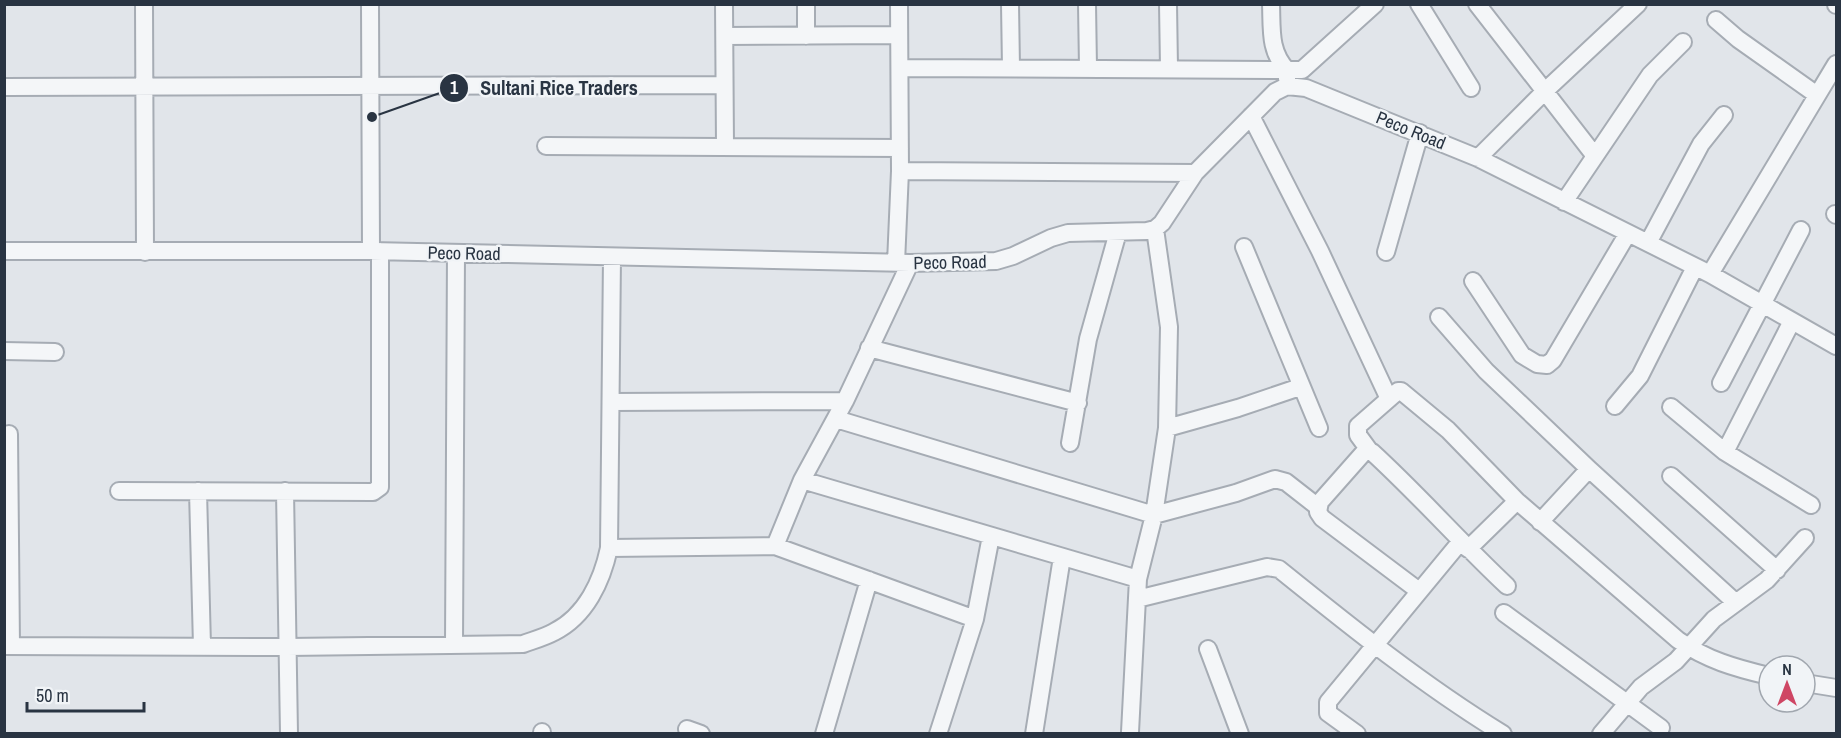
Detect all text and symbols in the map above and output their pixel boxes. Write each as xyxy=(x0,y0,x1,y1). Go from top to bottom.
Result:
callout: Sultani Rice Traders xyxy=(439,69,650,107)
text: Sultani Rice Traders xyxy=(480,74,638,101)
text: 1 xyxy=(450,75,459,100)
street label: Peco Road xyxy=(1372,105,1450,155)
street label: Peco Road xyxy=(427,240,501,266)
street label: Peco Road xyxy=(913,249,987,275)
north arrow xyxy=(1757,654,1817,714)
text: N xyxy=(1782,658,1792,680)
scale bar xyxy=(27,675,144,713)
text: 50 m xyxy=(36,683,69,708)

